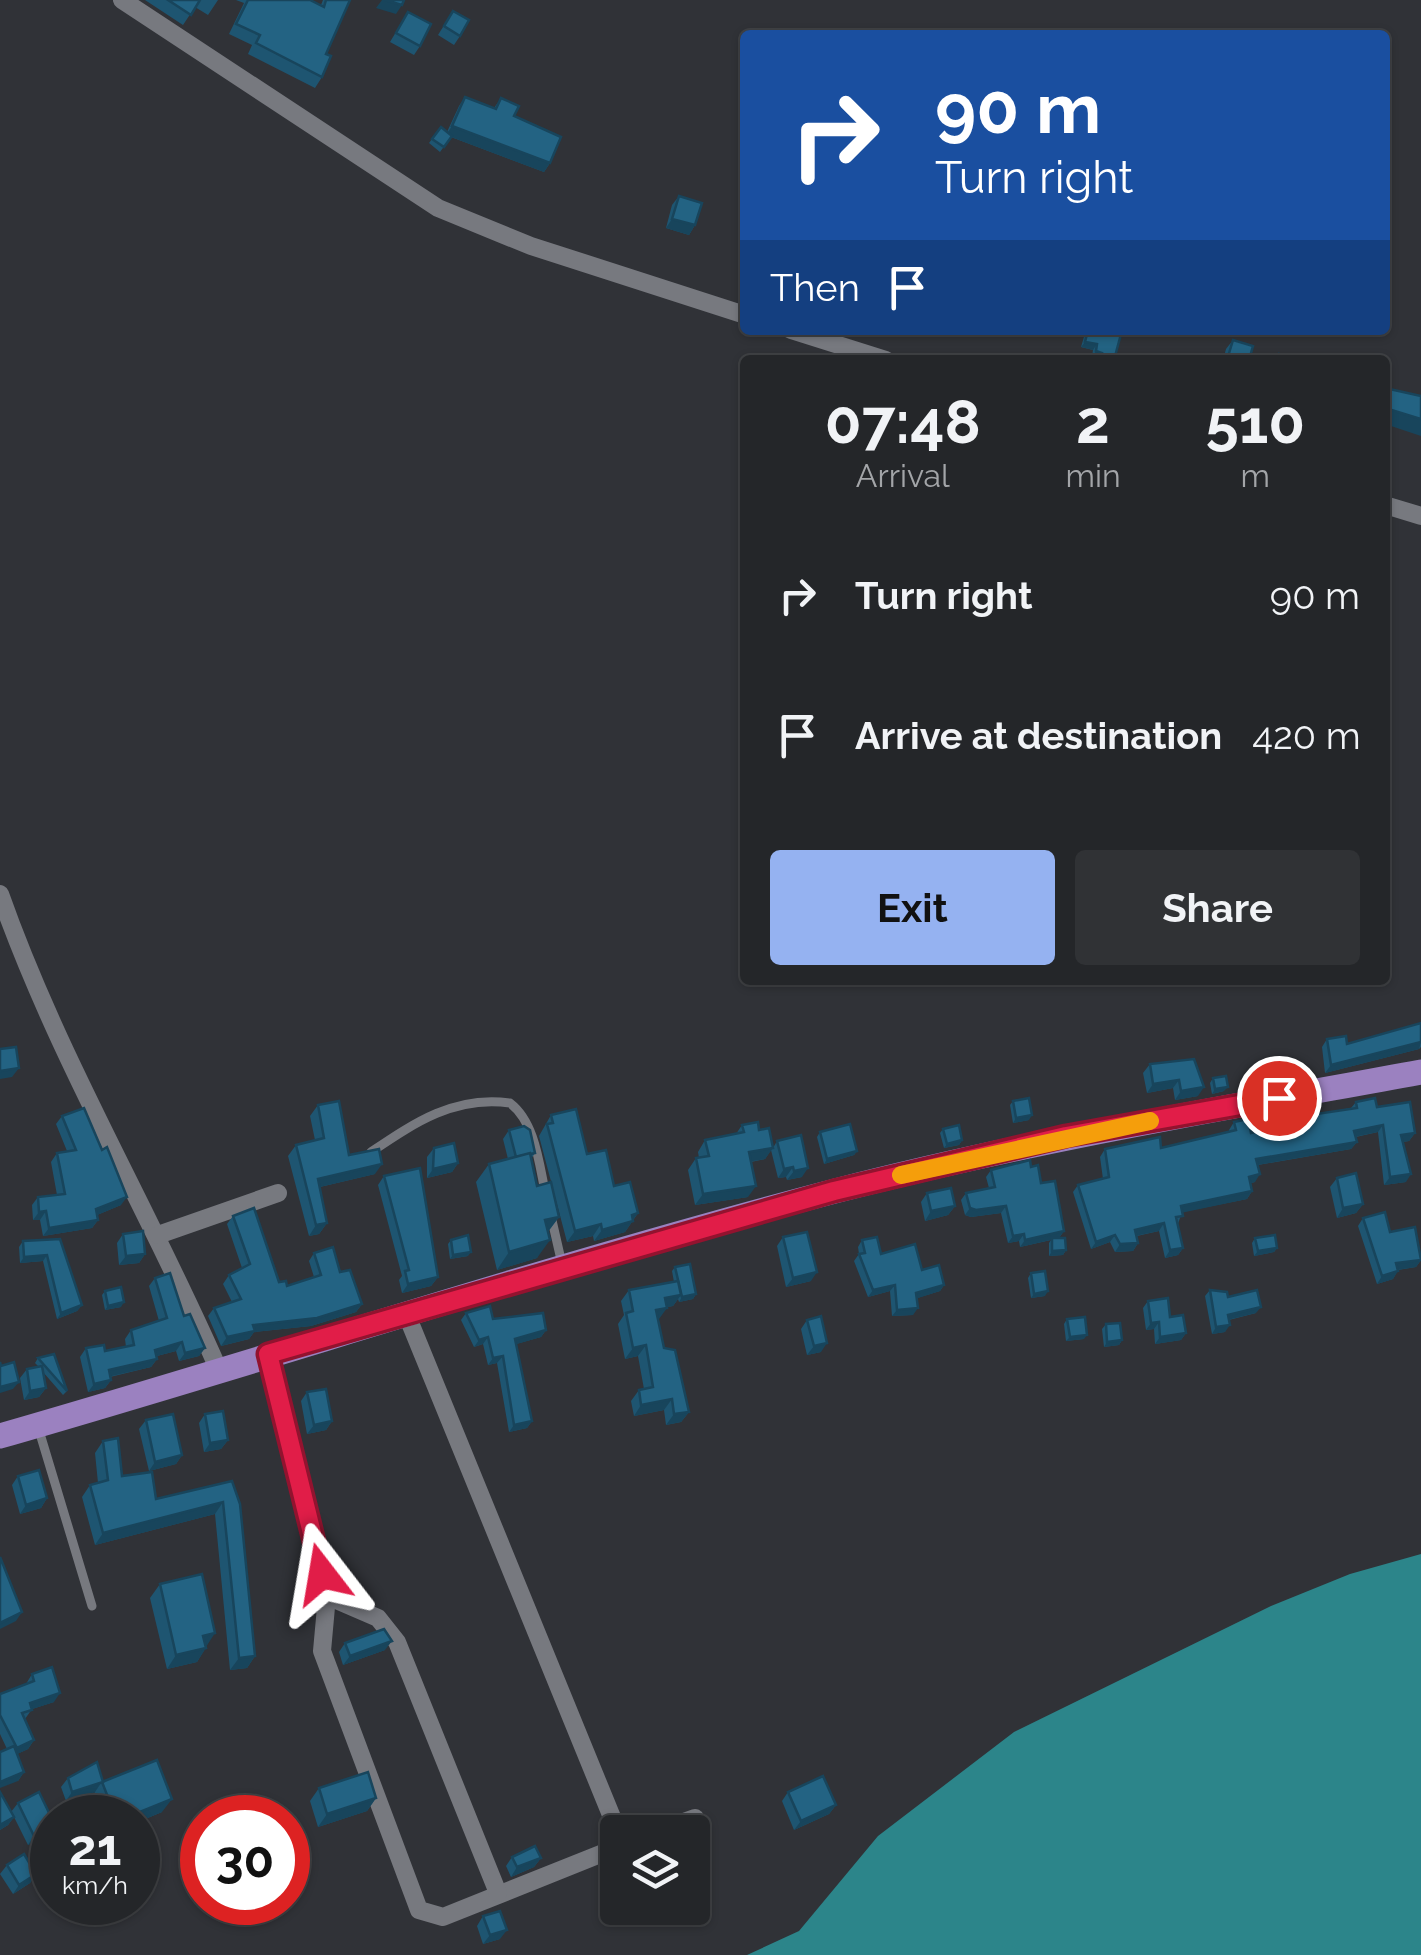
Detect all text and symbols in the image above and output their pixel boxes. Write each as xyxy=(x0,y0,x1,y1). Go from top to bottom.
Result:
text: 90 m xyxy=(935,67,1101,149)
icon: right xyxy=(770,70,900,200)
text: Turn right xyxy=(935,151,1133,204)
icon: arrive xyxy=(880,260,935,315)
text: Then xyxy=(770,265,860,310)
text: 07:48 xyxy=(825,387,981,457)
text: 2 xyxy=(1076,387,1110,457)
text: 510 xyxy=(1205,387,1305,457)
text: Arrival xyxy=(856,457,950,494)
text: min xyxy=(1066,457,1121,494)
text: m xyxy=(1241,457,1270,494)
icon: right xyxy=(770,568,825,623)
text: Turn right xyxy=(855,573,1032,618)
text: 90 m xyxy=(1270,573,1360,618)
icon: arrive xyxy=(770,708,825,763)
text: Arrive at destination xyxy=(855,713,1222,758)
text: 420 m xyxy=(1252,713,1361,758)
button: Exit xyxy=(770,850,1055,965)
button: Share xyxy=(1075,850,1360,965)
pin xyxy=(1237,1056,1322,1141)
icon: arrive xyxy=(1252,1071,1307,1126)
position arrow xyxy=(270,1522,374,1626)
speed limit sign: 30 xyxy=(180,1795,310,1925)
map controls xyxy=(600,1815,710,1925)
button: layers xyxy=(600,1815,710,1925)
text: 21 xyxy=(69,1818,121,1877)
text: km/h xyxy=(62,1870,128,1900)

